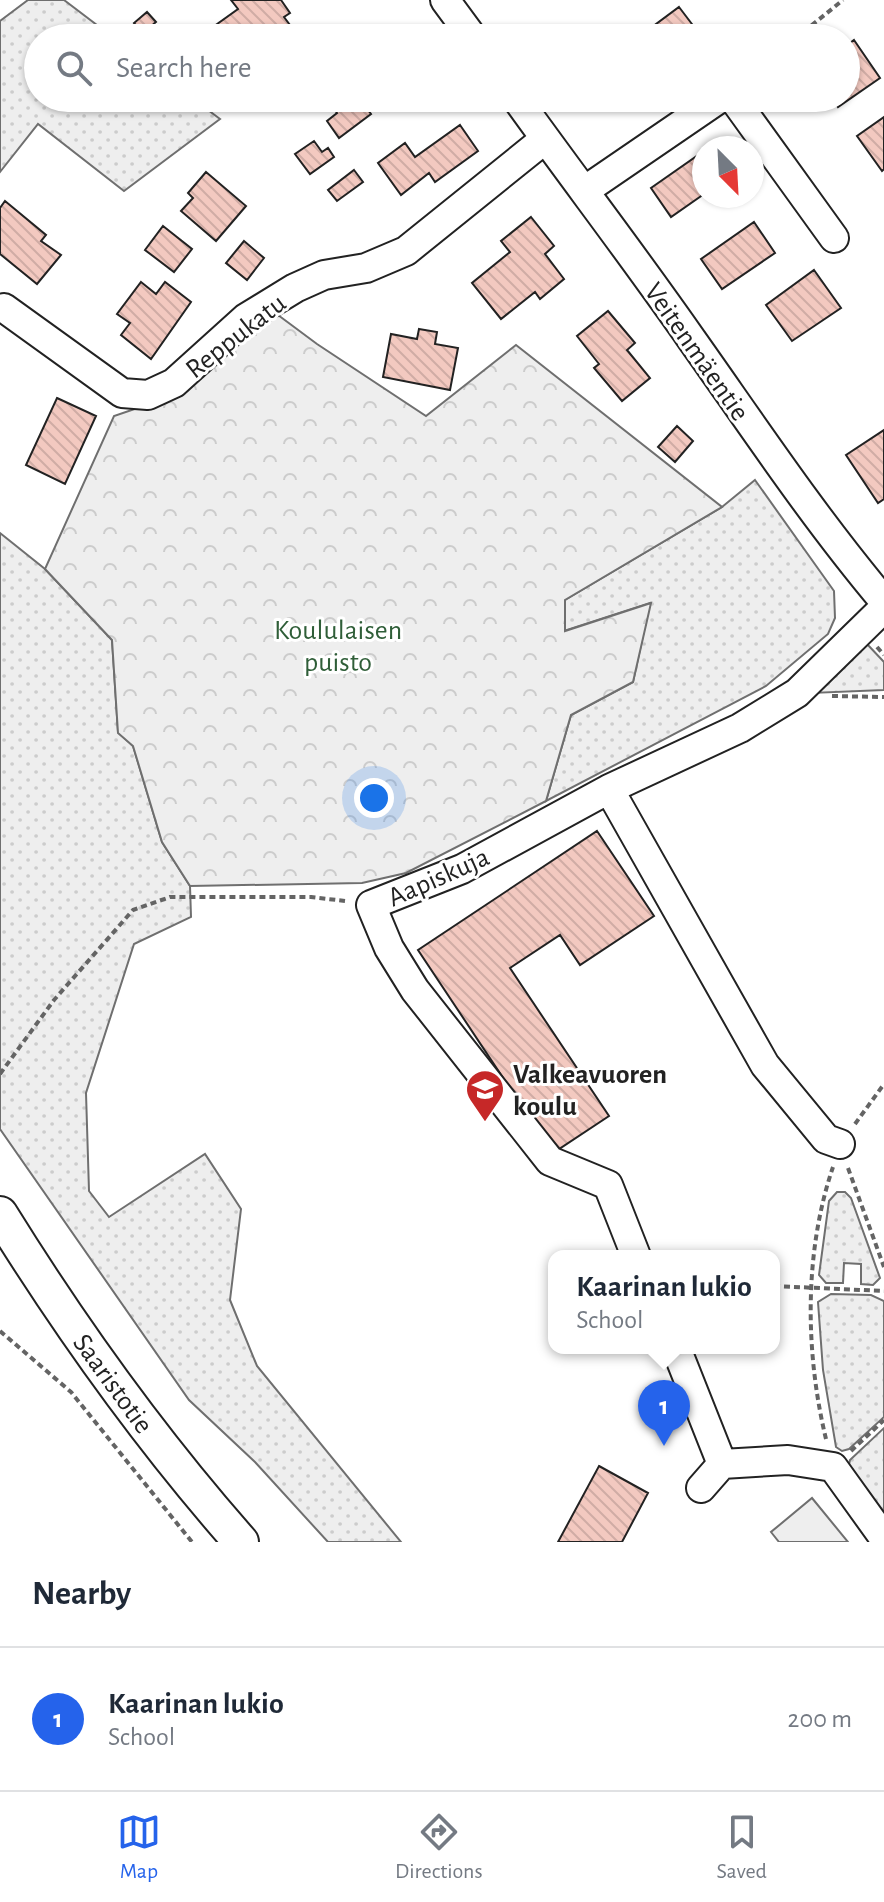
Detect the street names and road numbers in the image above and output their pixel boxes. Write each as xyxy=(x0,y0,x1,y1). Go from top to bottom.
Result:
street label: Veitenmäentie xyxy=(639,278,754,426)
street label: Reppukatu xyxy=(181,289,292,384)
street label: Aapiskuja xyxy=(384,843,494,913)
street label: Saaristotie xyxy=(67,1329,158,1439)

